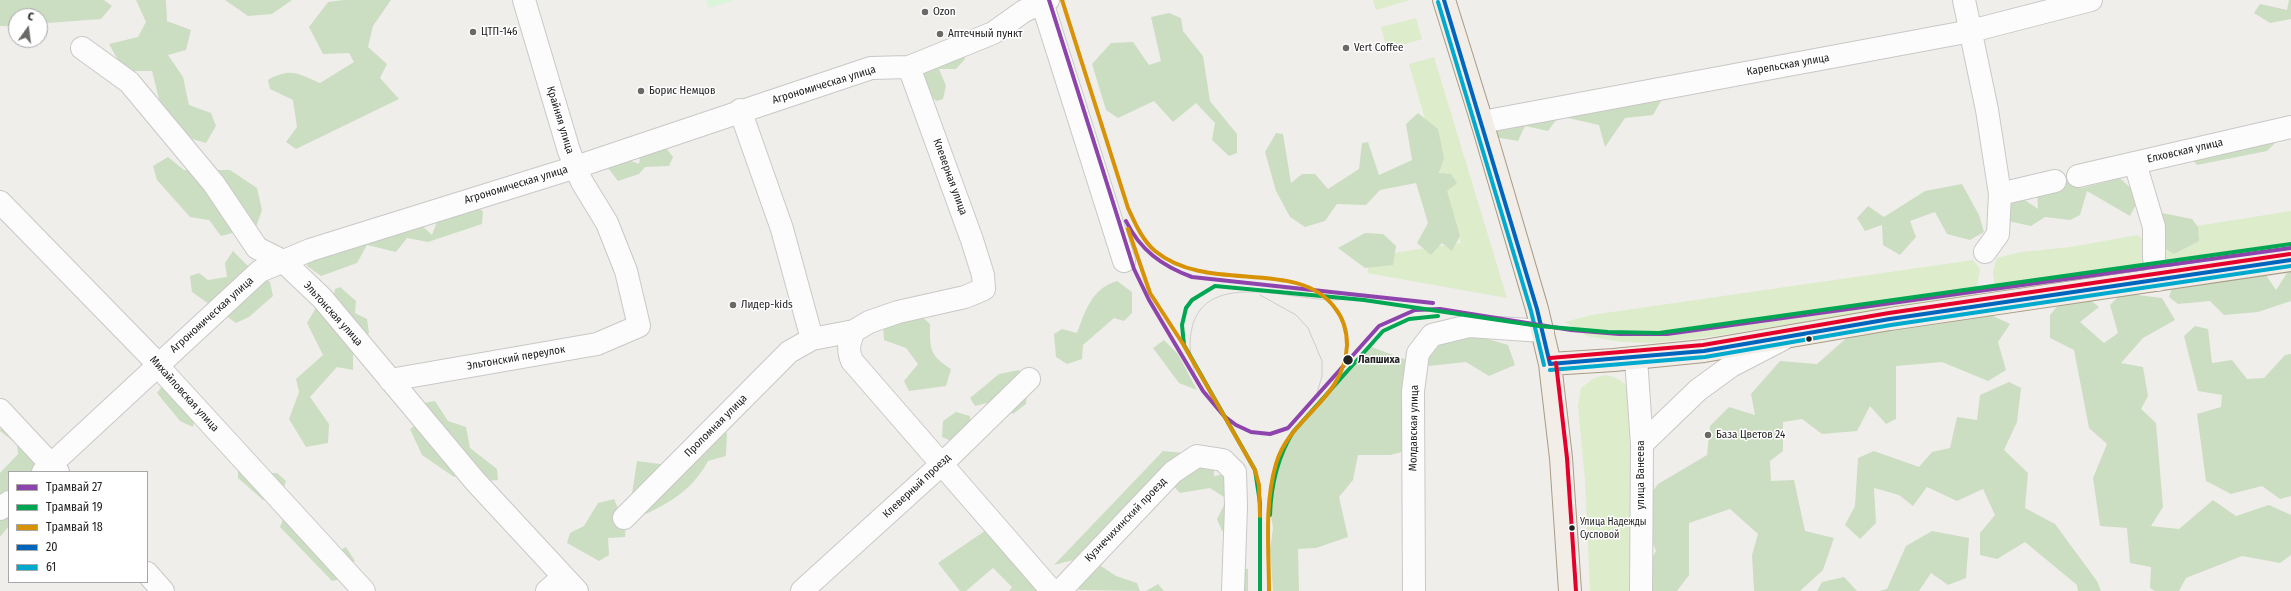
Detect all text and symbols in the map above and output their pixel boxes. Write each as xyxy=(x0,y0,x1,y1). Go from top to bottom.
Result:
place label: Ozon xyxy=(933,5,956,19)
marker: Ozon xyxy=(920,7,930,17)
north arrow xyxy=(8,8,48,48)
text: С xyxy=(26,10,35,24)
place label: ЦТП-146 xyxy=(481,25,518,39)
marker: ЦТП-146 xyxy=(468,27,478,37)
place label: Аптечный пункт xyxy=(948,27,1023,41)
marker: Аптечный пункт xyxy=(935,29,945,39)
place label: Vert Coffee xyxy=(1354,41,1403,55)
marker: Vert Coffee xyxy=(1341,43,1351,53)
street label: Карельская улица xyxy=(1746,51,1830,79)
street label: Агрономическая улица xyxy=(771,63,877,107)
place label: Борис Немцов xyxy=(649,84,715,98)
street label: Крайняя улица xyxy=(543,85,577,155)
marker: Борис Немцов xyxy=(636,86,646,96)
street label: Елховская улица xyxy=(2146,136,2224,166)
street label: Клеверная улица xyxy=(930,137,970,217)
street label: Агрономическая улица xyxy=(463,163,569,207)
street label: Агрономическая улица xyxy=(168,274,256,356)
street label: Эльтонская улица xyxy=(301,279,365,349)
place label: Лидер-kids xyxy=(741,298,793,312)
marker: Лидер-kids xyxy=(728,300,738,310)
unlabelled marker xyxy=(1804,334,1814,344)
street label: Эльтонский переулок xyxy=(466,343,566,373)
street label: Михайловская улица xyxy=(147,353,221,435)
marker: Лапшиха xyxy=(1341,353,1355,367)
place label: Лапшиха xyxy=(1358,353,1400,367)
street label: Молдавская улица xyxy=(1407,385,1421,471)
street label: Проломная улица xyxy=(682,392,750,460)
place label: База Цветов 24 xyxy=(1716,428,1785,442)
marker: База Цветов 24 xyxy=(1703,430,1713,440)
street label: улица Ванеева xyxy=(1634,440,1648,510)
street label: Клеверный проезд xyxy=(880,451,954,521)
legend xyxy=(8,471,148,583)
street label: Кузнечихинский проезд xyxy=(1082,475,1170,565)
text: Трамвай 27 xyxy=(46,480,102,494)
text: Трамвай 19 xyxy=(46,500,103,514)
place label: Улица Надежды Сусловой xyxy=(1580,516,1646,540)
text: Трамвай 18 xyxy=(46,520,103,534)
marker: Улица Надежды Сусловой xyxy=(1567,523,1577,533)
text: 20 xyxy=(46,540,58,554)
text: 61 xyxy=(46,560,56,574)

